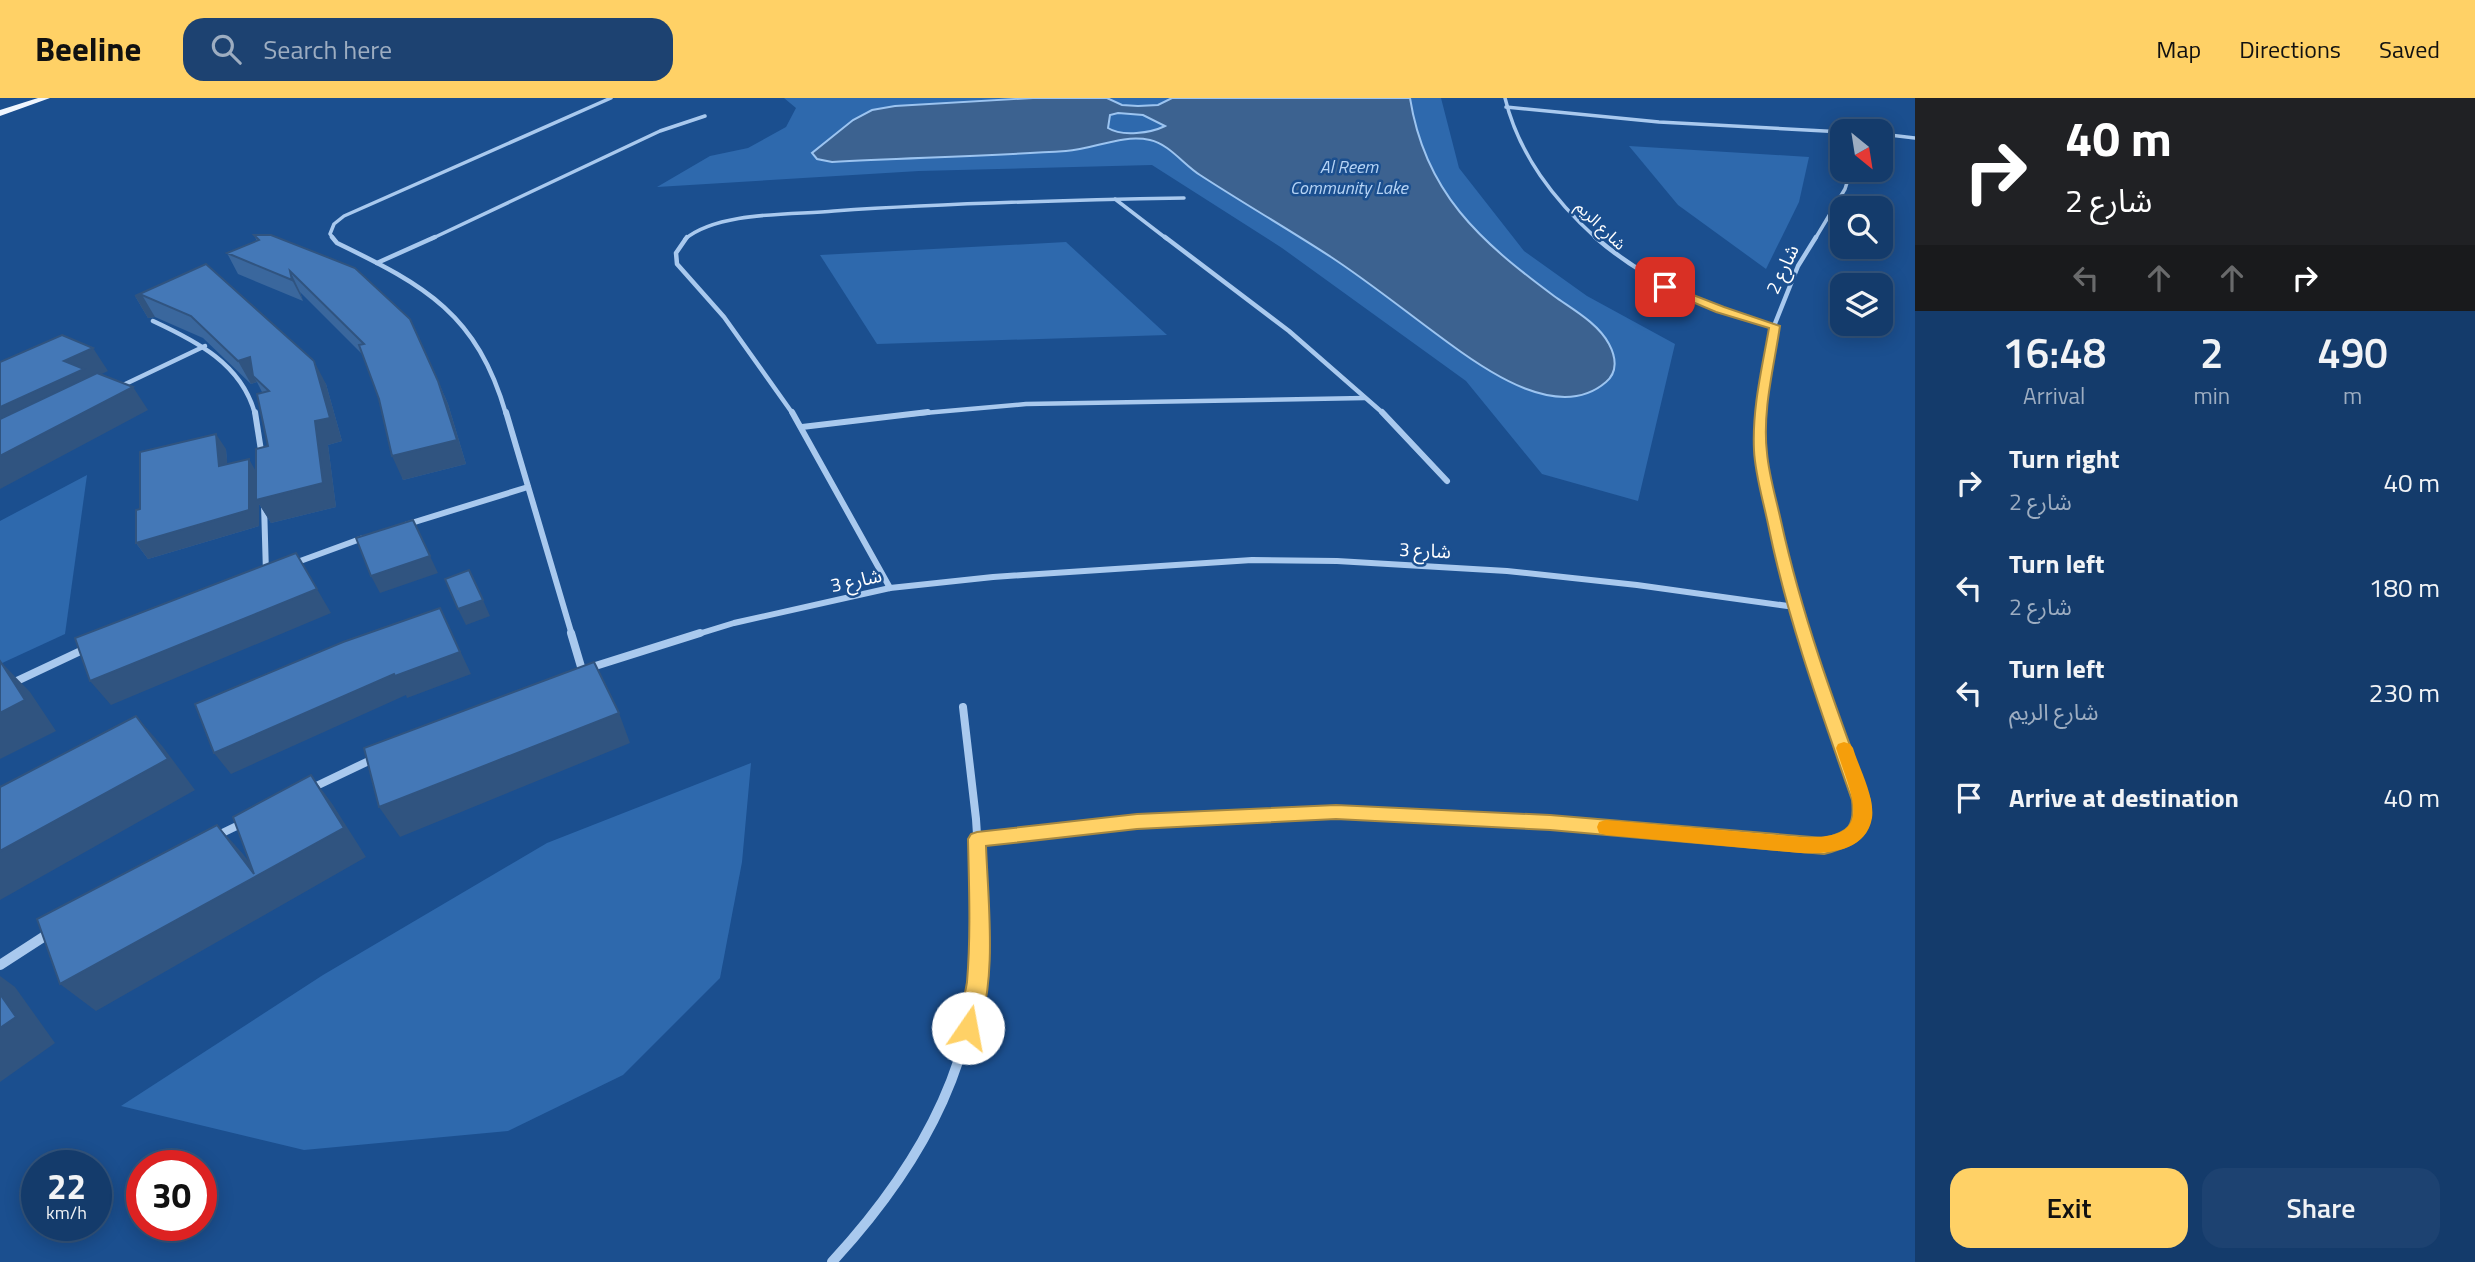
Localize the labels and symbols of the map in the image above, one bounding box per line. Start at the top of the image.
north arrow [1830,119,1894,182]
water label: Al Reem Community Lake [1290,153,1410,201]
street label: شارع الريم [1570,195,1632,256]
street label: شارع 2 [1757,239,1806,298]
pin [1635,257,1695,317]
street label: شارع 3 [1398,534,1452,565]
street label: شارع 3 [828,560,884,599]
position arrow [931,991,1005,1065]
speed limit sign: 30 [126,1150,217,1241]

